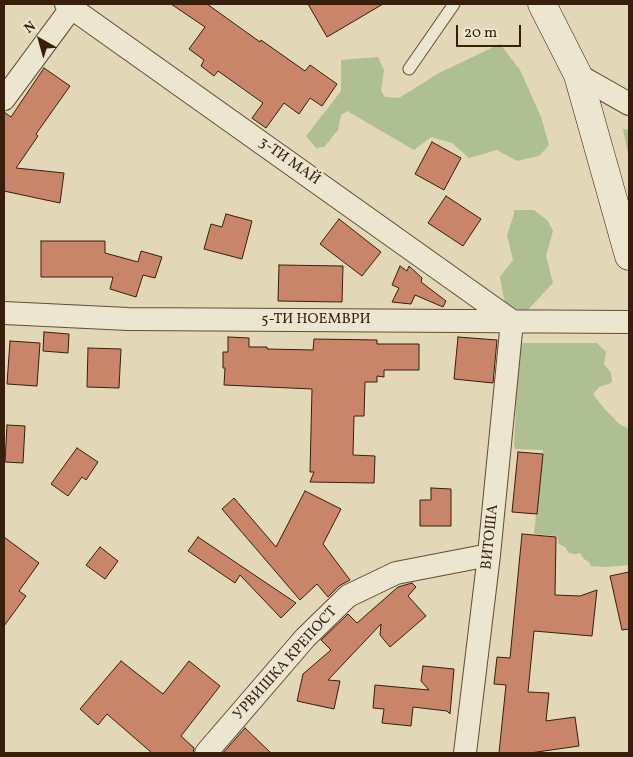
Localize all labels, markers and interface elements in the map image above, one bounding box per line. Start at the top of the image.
north arrow [15,15,65,65]
scale bar [458,15,523,47]
text: N [21,17,40,38]
text: 20 m [464,23,497,44]
street label: 3-ТИ МАЙ [255,134,323,190]
street label: 5-ТИ НОЕМВРИ [261,311,371,329]
street label: ВИТОША [479,503,503,571]
street label: УРВИШКА КРЕПОСТ [230,604,342,724]

